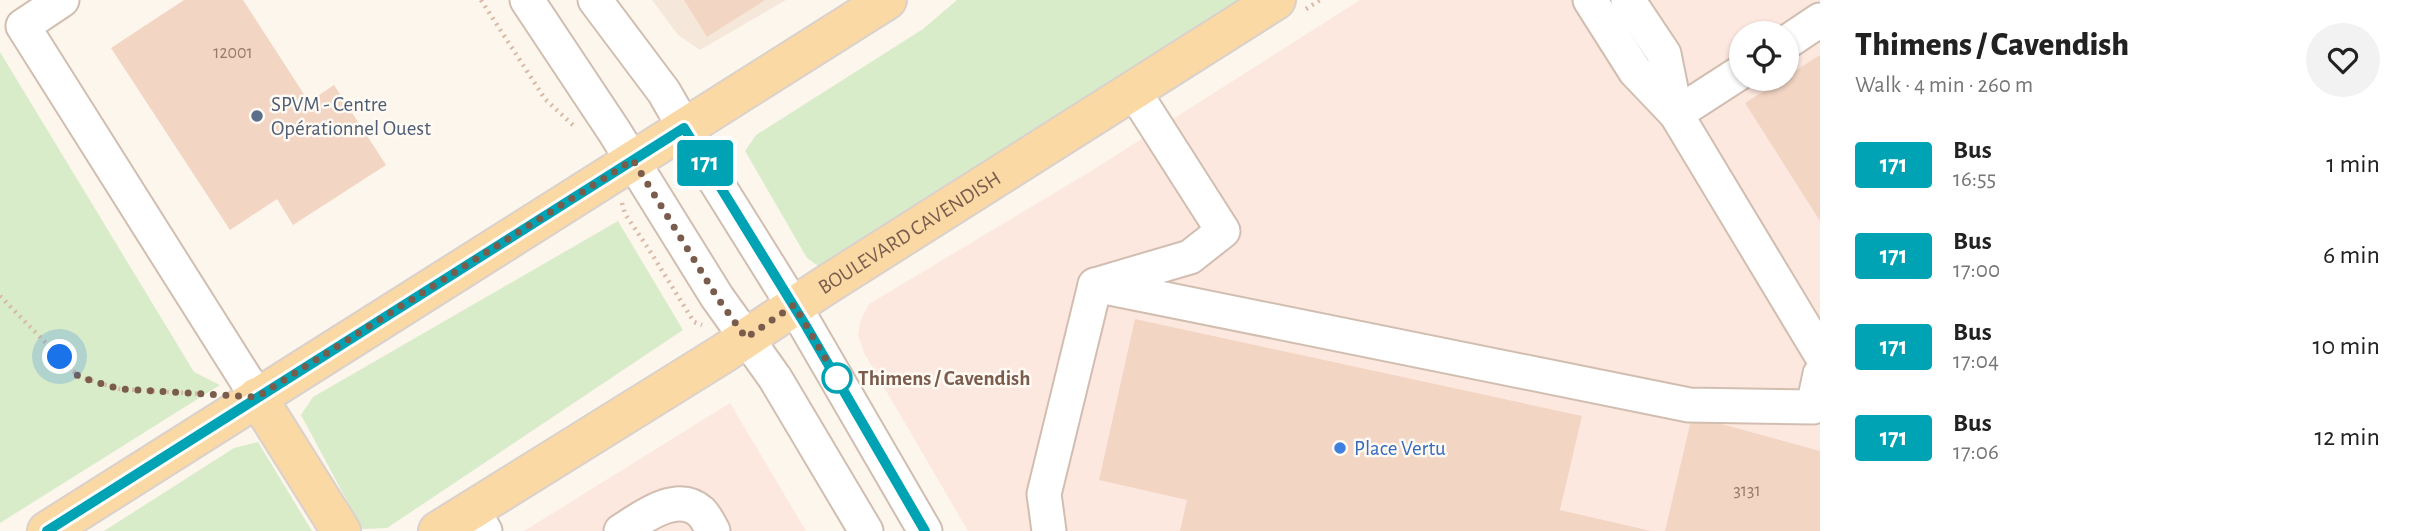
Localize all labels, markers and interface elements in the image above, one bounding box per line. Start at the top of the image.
map controls [1729,21,1799,91]
button: locate [1729,21,1799,91]
button: heart [2306,23,2380,97]
text: Thimens / Cavendish [1855,29,2129,62]
house number: 12001 [213,44,253,62]
text: Walk · 4 min · 260 m [1855,74,2033,97]
place label: SPVM - Centre Opérationnel Ouest [271,94,431,139]
marker: SPVM - Centre Opérationnel Ouest [249,108,265,124]
text: Bus [1953,137,1992,163]
line badge: 171 [665,140,745,186]
text: 171 [691,151,719,175]
text: 1 min [2326,151,2380,177]
text: 171 [1880,153,1907,177]
street label: BOULEVARD CAVENDISH [814,167,1004,298]
text: 16:55 [1953,168,1996,191]
text: Bus [1953,228,1992,254]
text: 6 min [2323,242,2380,268]
text: 171 [1880,244,1907,268]
text: 17:00 [1953,259,2000,282]
text: Bus [1953,319,1992,345]
text: 10 min [2313,333,2380,359]
text: 171 [1880,335,1907,359]
your location [42,339,77,374]
text: 17:04 [1953,350,1999,373]
marker: Thimens / Cavendish [822,363,852,393]
place label: Thimens / Cavendish [858,368,1030,389]
text: Bus [1953,410,1992,436]
text: 12 min [2314,424,2380,450]
text: 171 [1880,426,1907,450]
place label: Place Vertu [1354,438,1446,459]
marker: Place Vertu [1332,440,1348,456]
text: 17:06 [1953,441,1999,464]
house number: 3131 [1733,482,1761,500]

